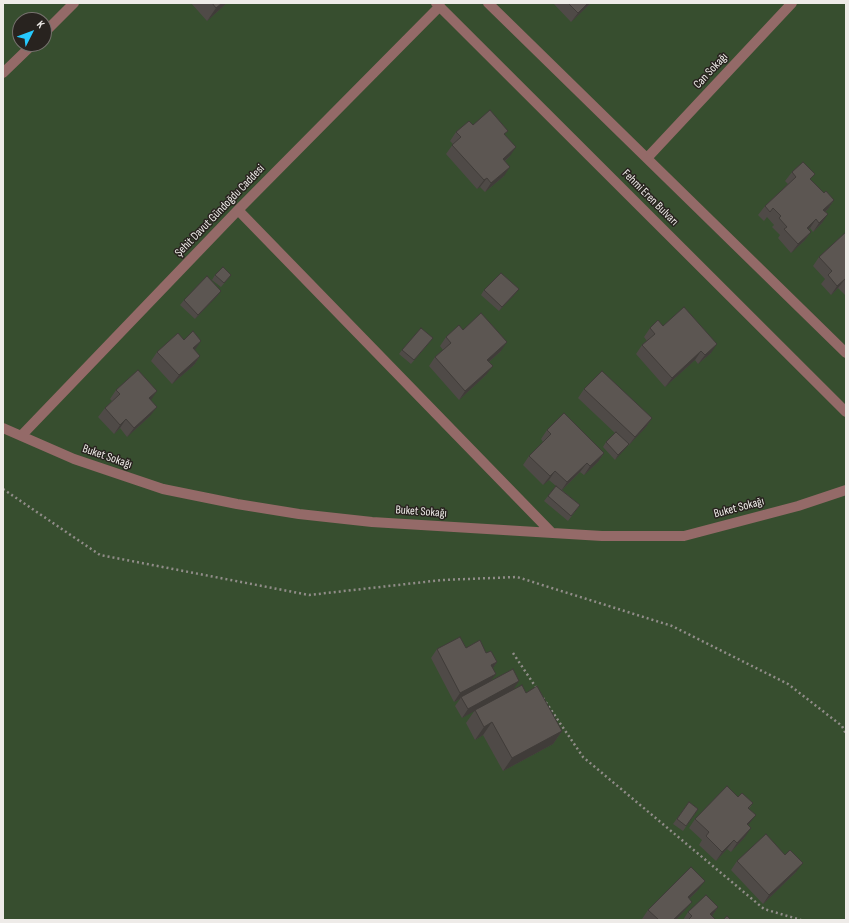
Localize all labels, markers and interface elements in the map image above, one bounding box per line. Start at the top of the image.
north arrow [12,12,52,52]
text: K [34,18,47,31]
street label: Can Sokağı [691,50,731,92]
street label: Şehit Davut Gündoğdu Caddesi [172,162,268,260]
street label: Fehmi Eren Bulvarı [619,167,681,229]
street label: Buket Sokağı [80,442,134,472]
street label: Buket Sokağı [712,494,766,522]
street label: Buket Sokağı [395,503,447,521]

